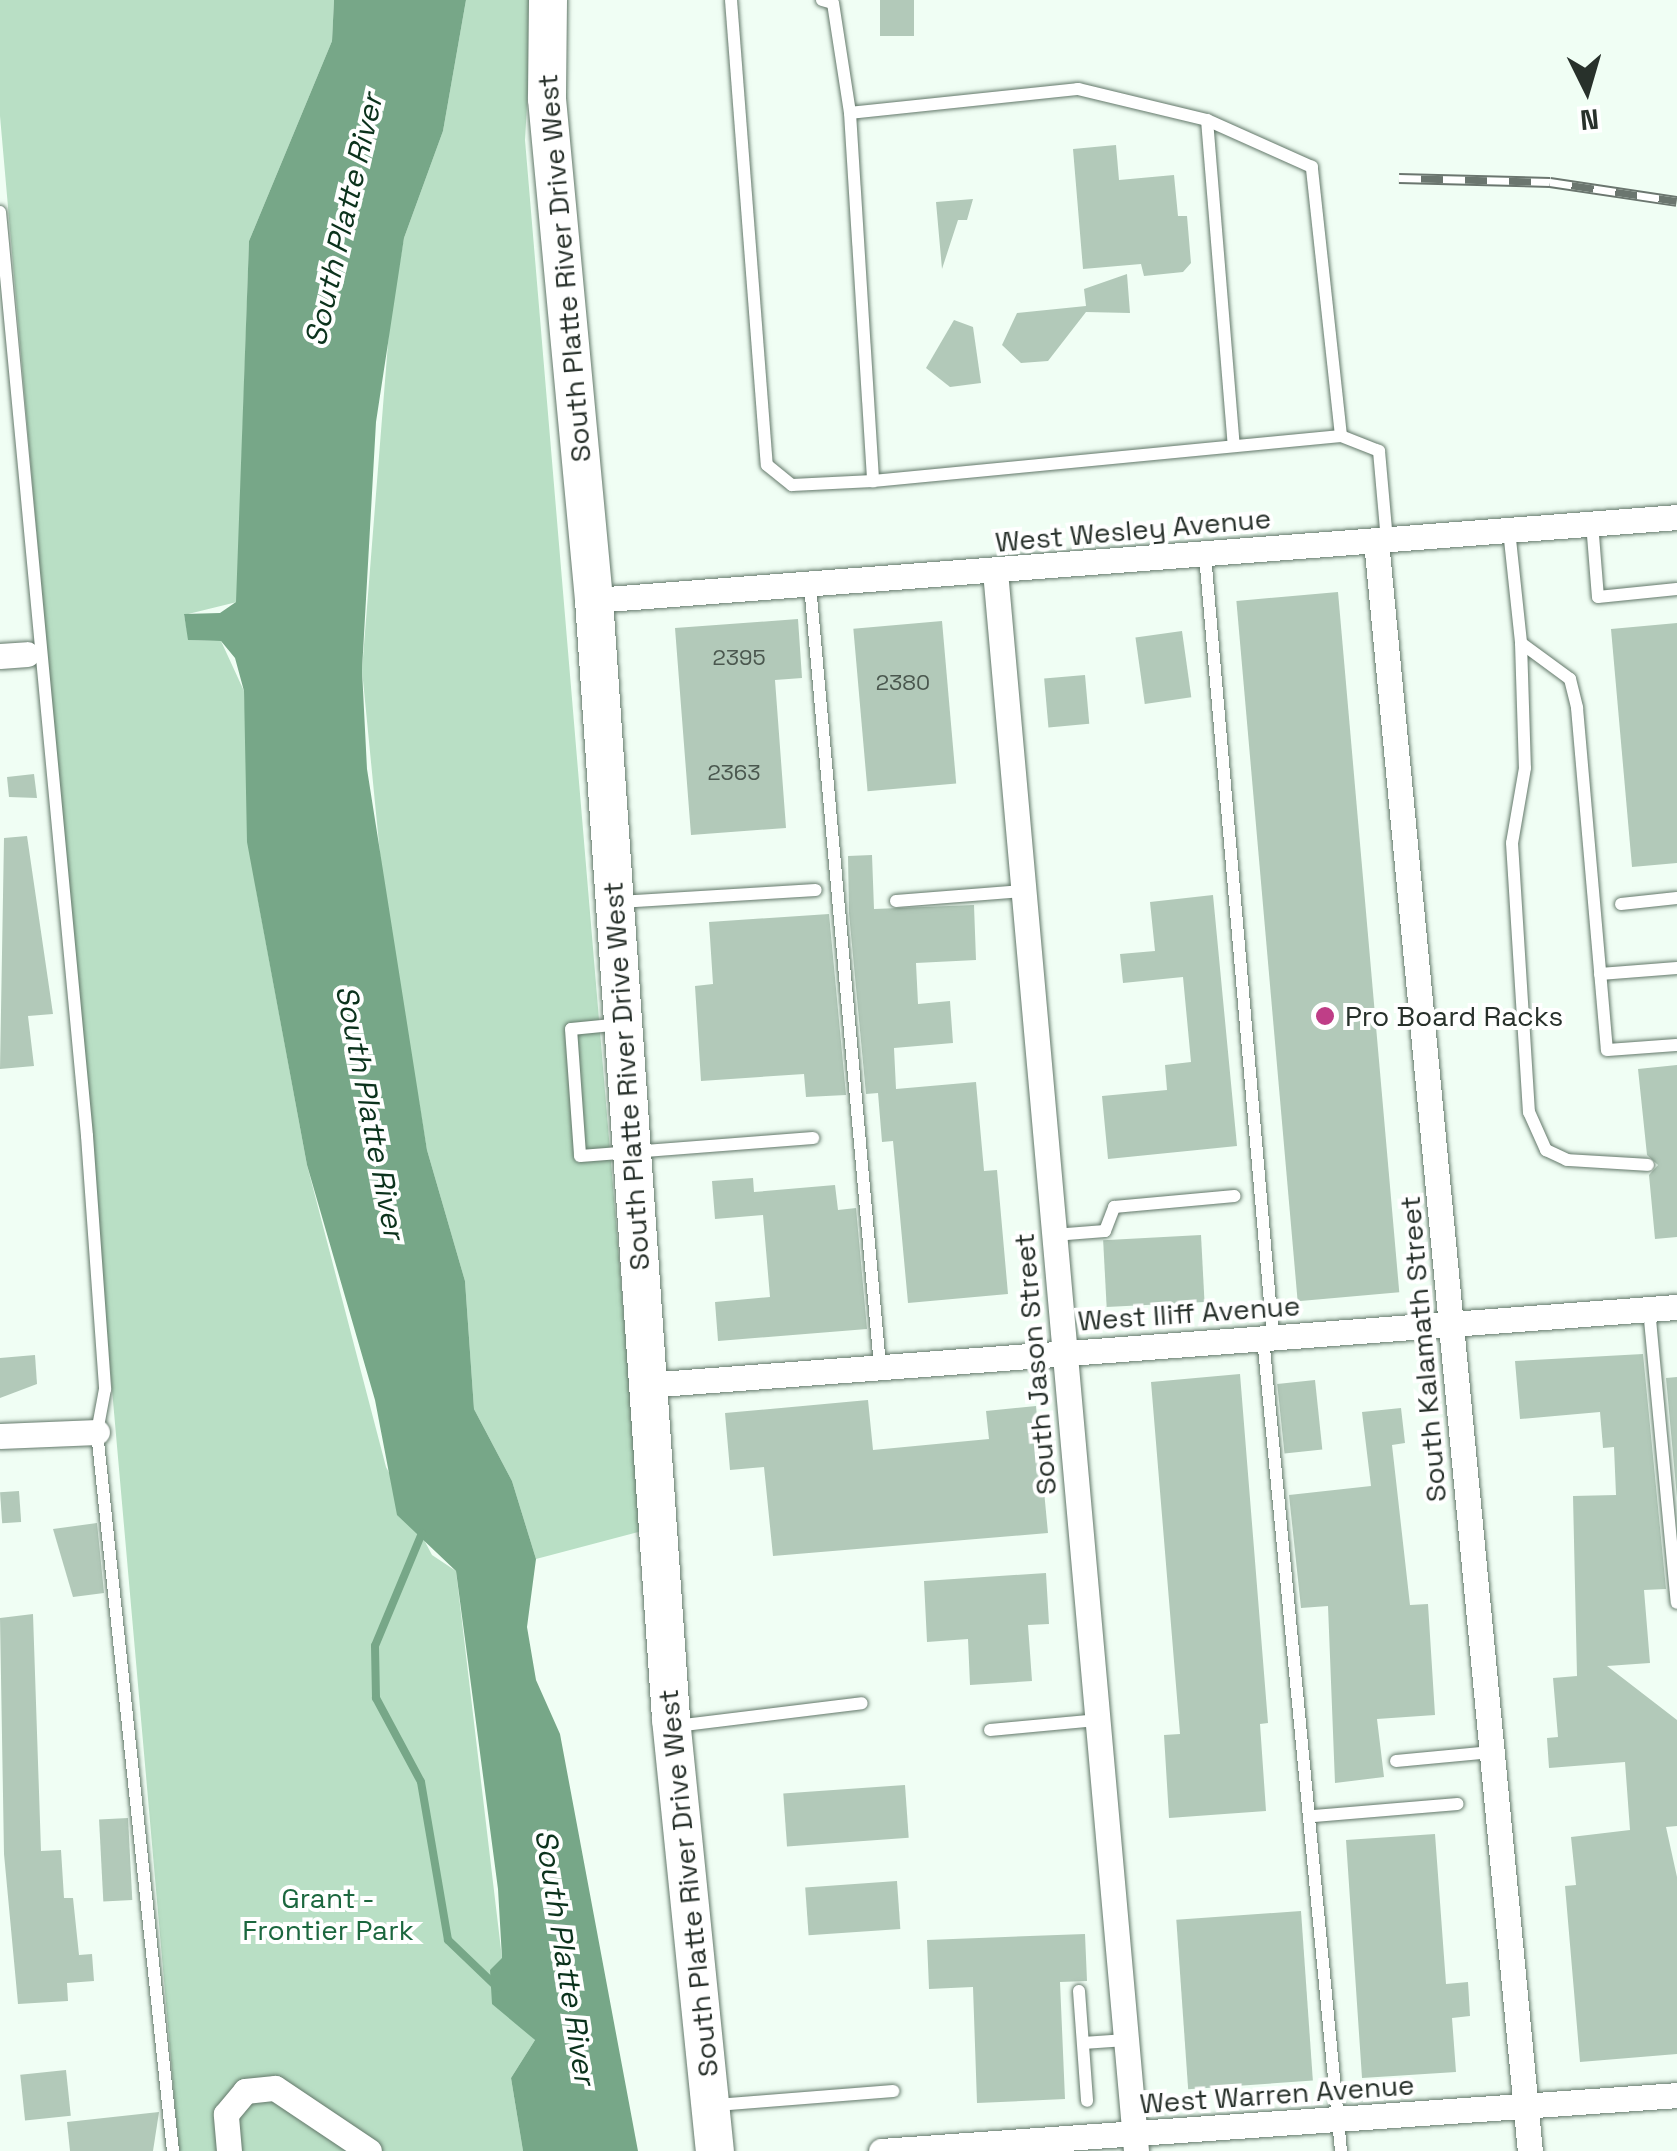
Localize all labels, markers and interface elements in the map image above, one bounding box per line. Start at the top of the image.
north arrow [1537,40,1637,140]
street label: South Platte River Drive West [530,72,598,464]
water label: South Platte River [297,90,391,350]
text: N [1579,101,1601,139]
street label: West Wesley Avenue [993,501,1273,559]
house number: 2395 [712,645,766,671]
house number: 2380 [876,670,930,696]
house number: 2363 [707,760,761,786]
street label: South Platte River Drive West [596,880,656,1272]
water label: South Platte River [328,982,412,1242]
place label: Pro Board Racks [1345,999,1563,1033]
marker: Pro Board Racks [1314,1005,1336,1027]
street label: South Kalamath Street [1393,1195,1453,1503]
street label: South Jason Street [1007,1232,1063,1496]
street label: West Iliff Avenue [1076,1288,1302,1338]
street label: South Platte River Drive West [651,1687,725,2079]
water label: South Platte River [527,1827,603,2087]
park label: Grant - Frontier Park [242,1881,414,1947]
street label: West Warren Avenue [1138,2068,1416,2120]

